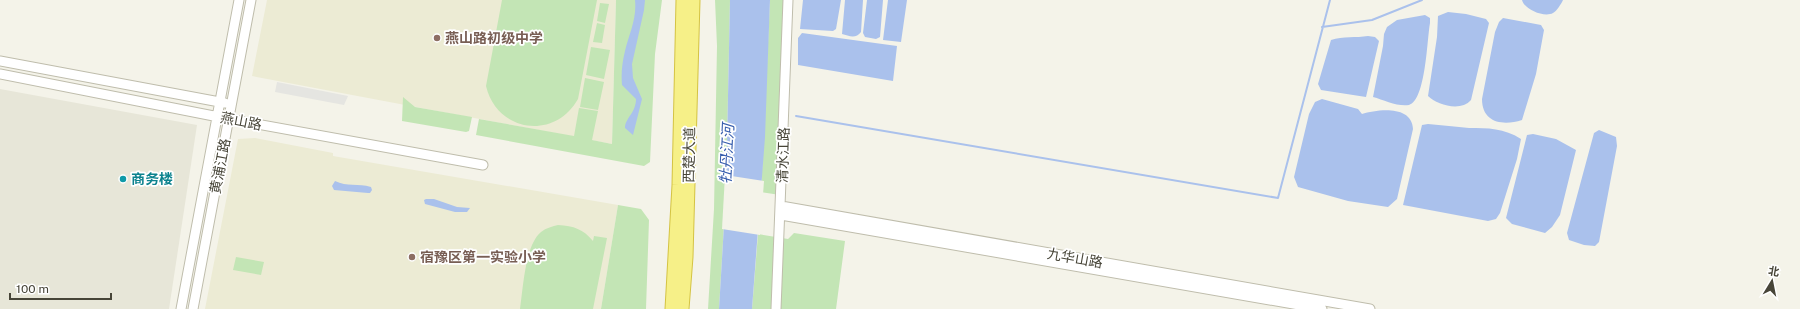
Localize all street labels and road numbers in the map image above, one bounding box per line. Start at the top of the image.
street label: 燕山路 [219,109,263,133]
street label: 西楚大道 [681,127,697,183]
street label: 清水江路 [774,127,792,183]
street label: 黄浦江路 [207,137,233,195]
street label: 九华山路 [1046,245,1104,271]

